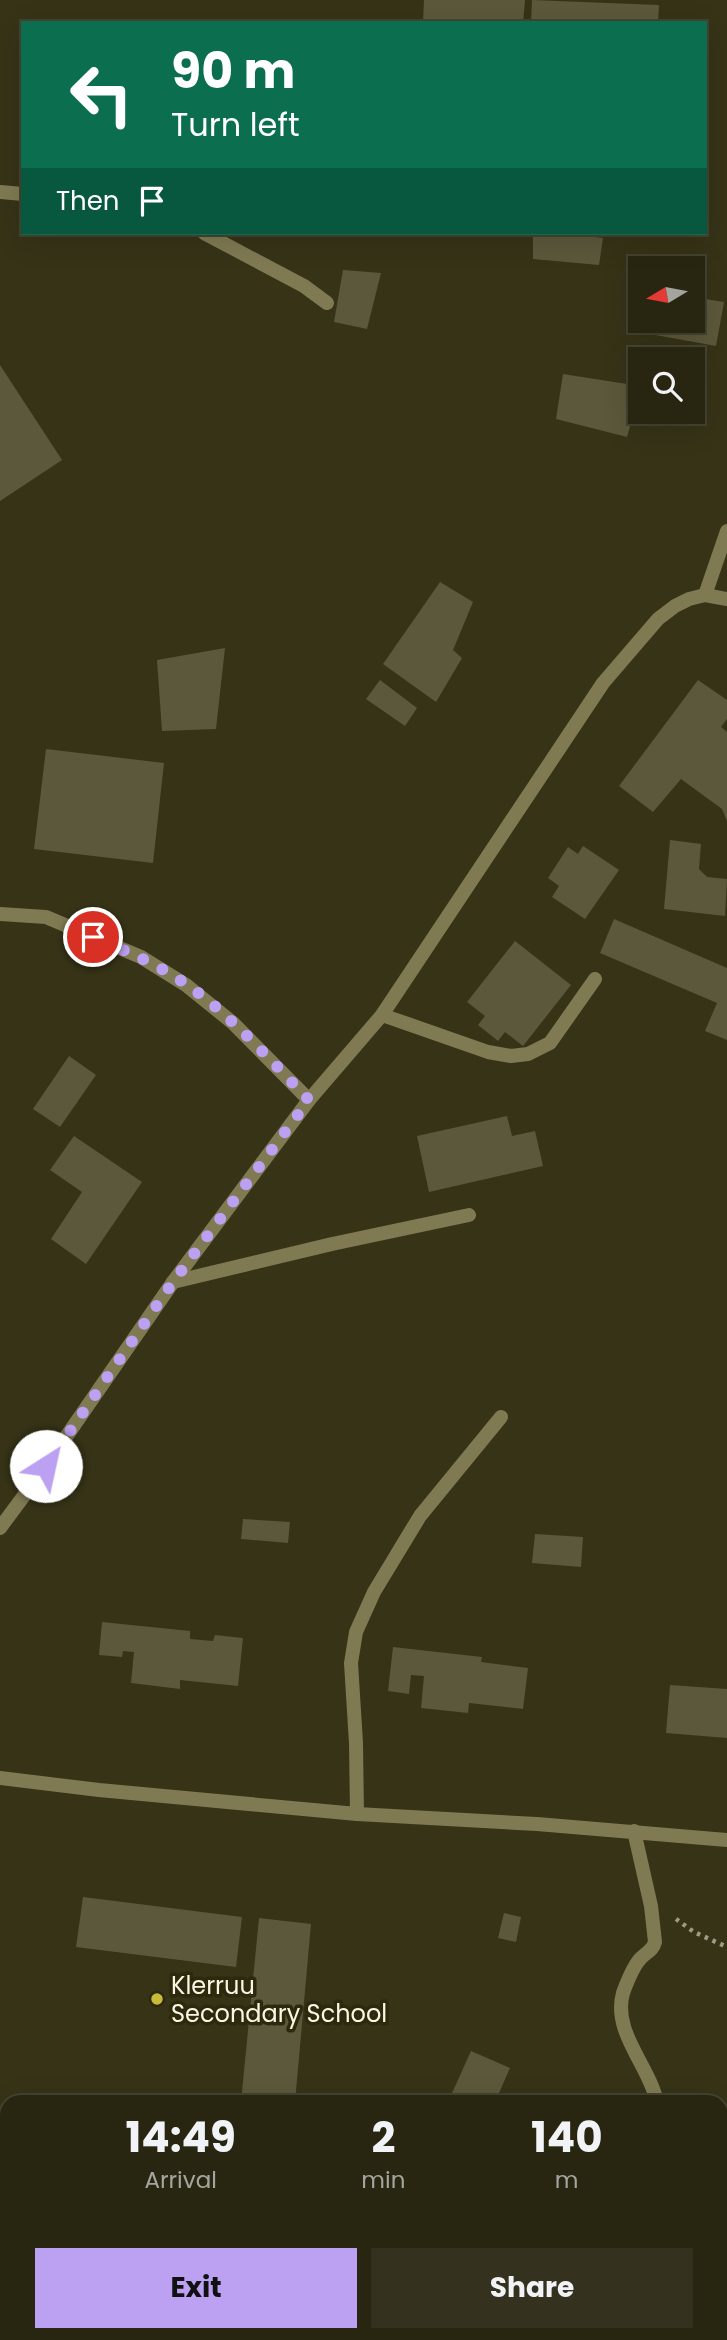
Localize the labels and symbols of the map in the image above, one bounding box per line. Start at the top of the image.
north arrow [628,256,705,332]
pin [63,907,123,967]
position arrow [9,1429,83,1503]
place label: Klerruu Secondary School [171,1969,387,2030]
marker: Klerruu Secondary School [149,1991,165,2007]

